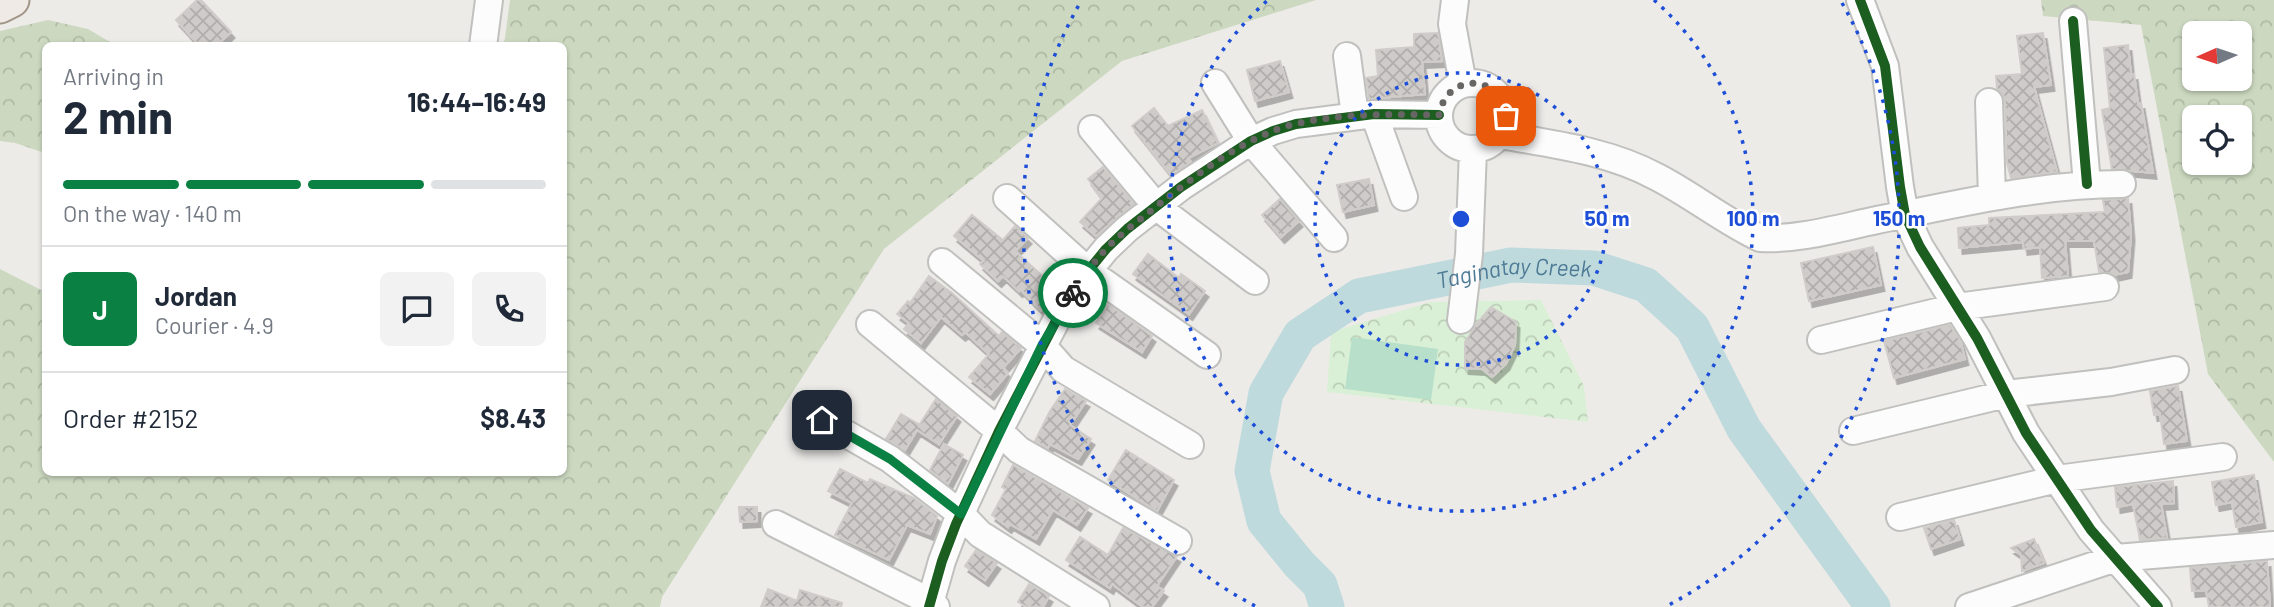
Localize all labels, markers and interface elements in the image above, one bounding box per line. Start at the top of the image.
north arrow [2182,21,2252,91]
map controls [2182,21,2252,175]
text: Arriving in [63,62,164,90]
text: 16:44–16:49 [407,86,546,117]
pin [1476,86,1536,146]
text: 2 min [63,88,173,143]
icon: bag [1487,97,1525,135]
button: locate [2182,105,2252,175]
text: On the way · 140 m [63,199,242,227]
text: 50 m [1584,205,1630,230]
text: 100 m [1726,205,1780,230]
text: 150 m [1873,205,1925,230]
centre of rings [1449,207,1473,231]
water label: Taginatay Creek [1433,251,1592,294]
courier [1038,258,1108,328]
button: chat [380,272,454,346]
button: phone [472,272,546,346]
icon: bike [1054,274,1092,312]
text: Jordan [155,280,237,311]
text: J [92,294,108,325]
text: Courier · 4.9 [155,311,274,339]
pin [792,390,852,450]
icon: home [803,401,841,439]
text: Order #2152 [63,402,198,433]
text: $8.43 [480,402,546,433]

